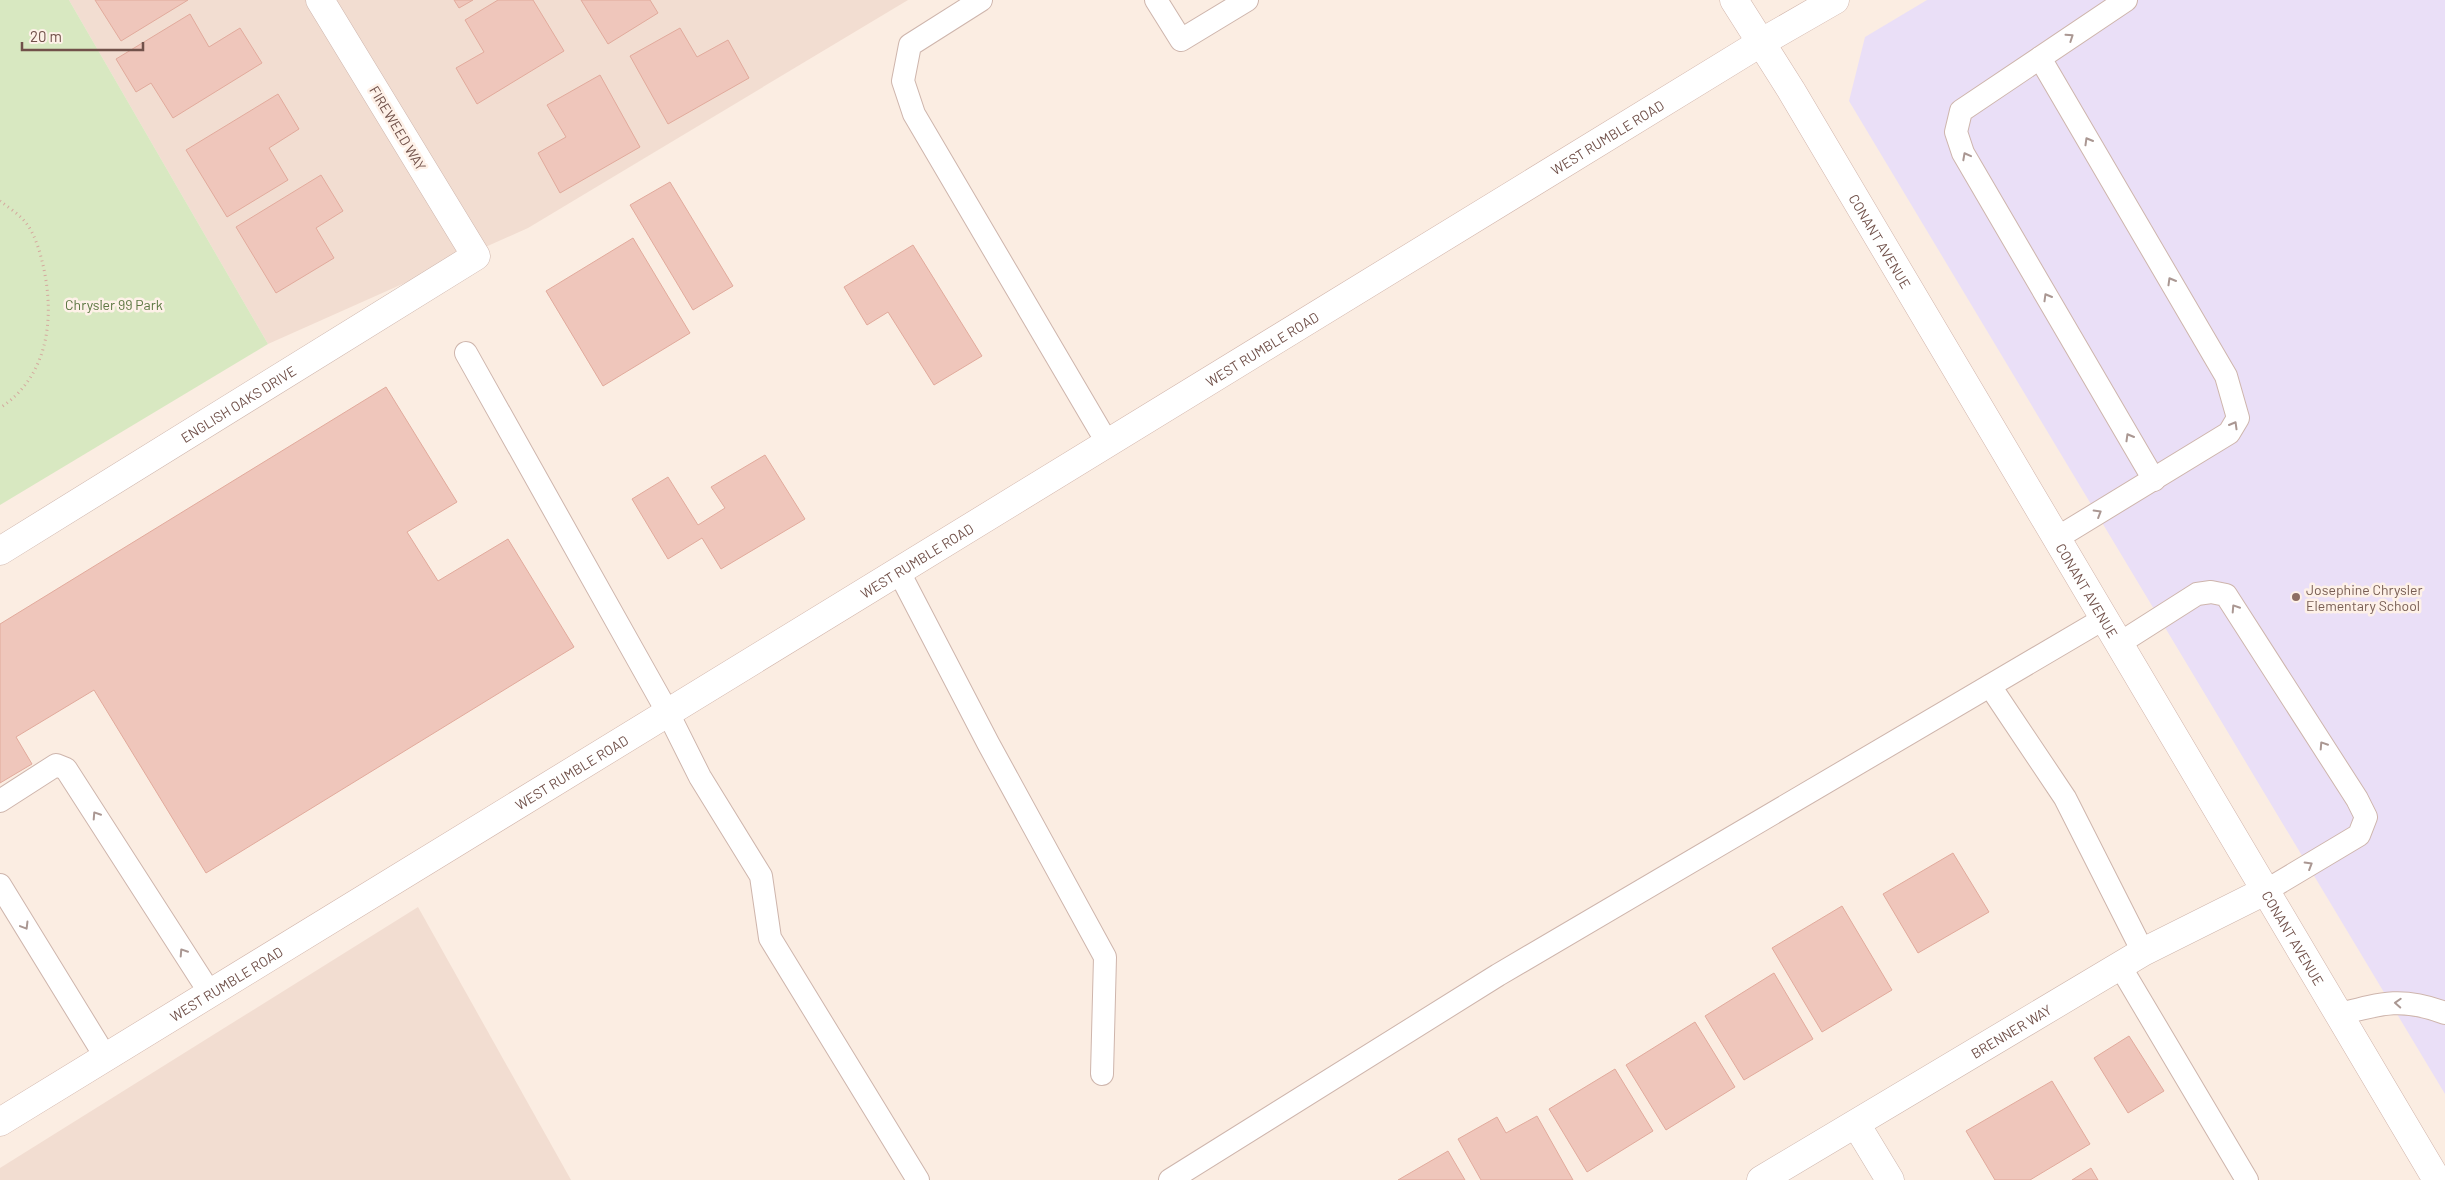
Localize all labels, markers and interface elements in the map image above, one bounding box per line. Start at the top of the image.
scale bar [22,20,144,52]
text: 20 m [30,27,62,45]
one-way arrow [2065,34,2074,44]
street label: FIREWEED WAY [366,83,430,173]
street label: WEST RUMBLE ROAD [1548,96,1667,178]
one-way arrow [2085,137,2095,146]
one-way arrow [1962,153,1972,162]
street label: CONANT AVENUE [1846,191,1915,291]
one-way arrow [2167,277,2177,286]
one-way arrow [2044,293,2054,302]
park label: Chrysler 99 Park [65,296,163,313]
street label: WEST RUMBLE ROAD [1202,308,1321,390]
street label: ENGLISH OAKS DRIVE [177,361,299,446]
one-way arrow [2228,422,2238,431]
one-way arrow [2125,434,2135,443]
one-way arrow [2093,509,2102,519]
street label: WEST RUMBLE ROAD [857,519,976,601]
street label: CONANT AVENUE [2053,540,2122,641]
place label: Josephine Chrysler Elementary School [2306,581,2423,614]
marker: Josephine Chrysler Elementary School [2290,591,2302,603]
one-way arrow [2232,605,2241,614]
street label: WEST RUMBLE ROAD [512,731,631,813]
one-way arrow [2319,741,2329,750]
one-way arrow [92,811,102,820]
one-way arrow [2303,862,2312,872]
street label: CONANT AVENUE [2259,887,2328,988]
one-way arrow [19,921,29,930]
street label: WEST RUMBLE ROAD [166,942,286,1025]
one-way arrow [180,948,190,957]
one-way arrow [2394,998,2402,1008]
street label: BRENNER WAY [1968,1000,2054,1061]

